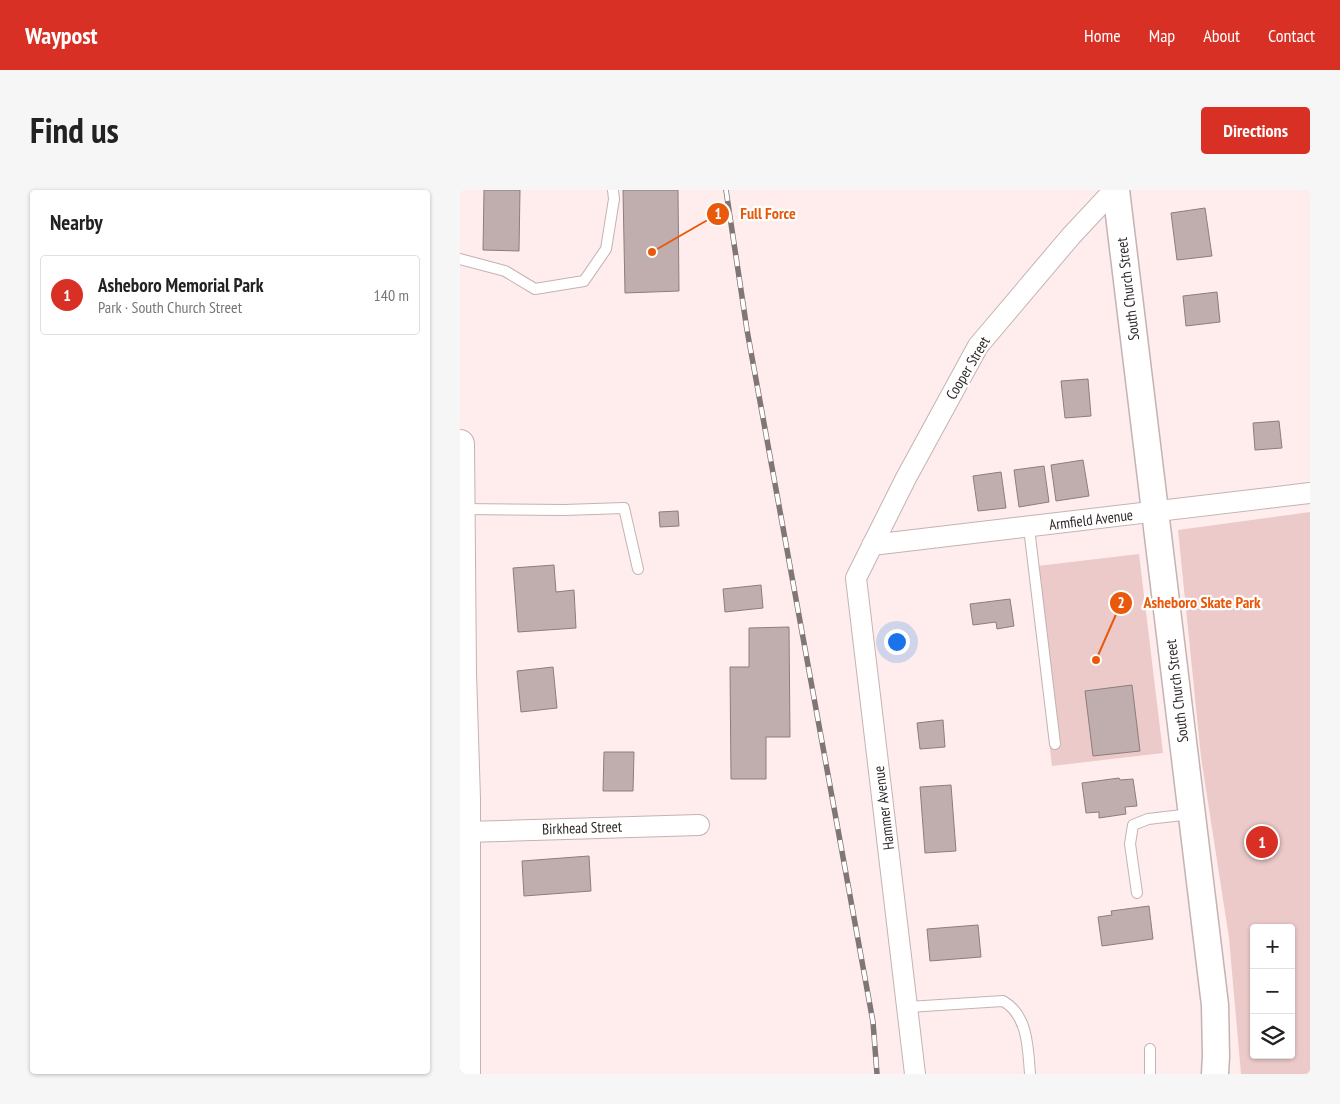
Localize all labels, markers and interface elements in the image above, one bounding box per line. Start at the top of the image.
text: Waypost [25,20,98,51]
text: Home [1084,24,1121,47]
text: Map [1149,24,1175,47]
text: About [1203,24,1240,47]
text: Contact [1268,24,1315,47]
text: Find us [30,107,119,153]
button: Directions [1201,107,1310,154]
callout: Full Force [706,198,806,229]
text: Full Force [740,203,796,223]
text: 1 [714,204,722,223]
text: Nearby [50,209,103,236]
street label: South Church Street [1112,237,1143,342]
text: Asheboro Memorial Park [98,273,264,297]
text: 1 [63,285,71,305]
text: 140 m [374,285,409,305]
text: Park · South Church Street [98,297,242,317]
street label: Cooper Street [941,333,994,403]
street label: Armfield Avenue [1048,505,1134,534]
callout: Asheboro Skate Park [1108,587,1270,618]
text: Asheboro Skate Park [1142,592,1261,612]
text: 2 [1117,593,1125,612]
your location [884,629,910,655]
street label: South Church Street [1161,639,1192,744]
street label: Hammer Avenue [869,765,898,851]
street label: Birkhead Street [542,817,622,838]
pin: 1 [1246,823,1278,861]
map controls [1250,924,1295,1059]
button: + [1250,924,1295,969]
button: − [1250,969,1295,1014]
button: layers [1250,1014,1295,1059]

